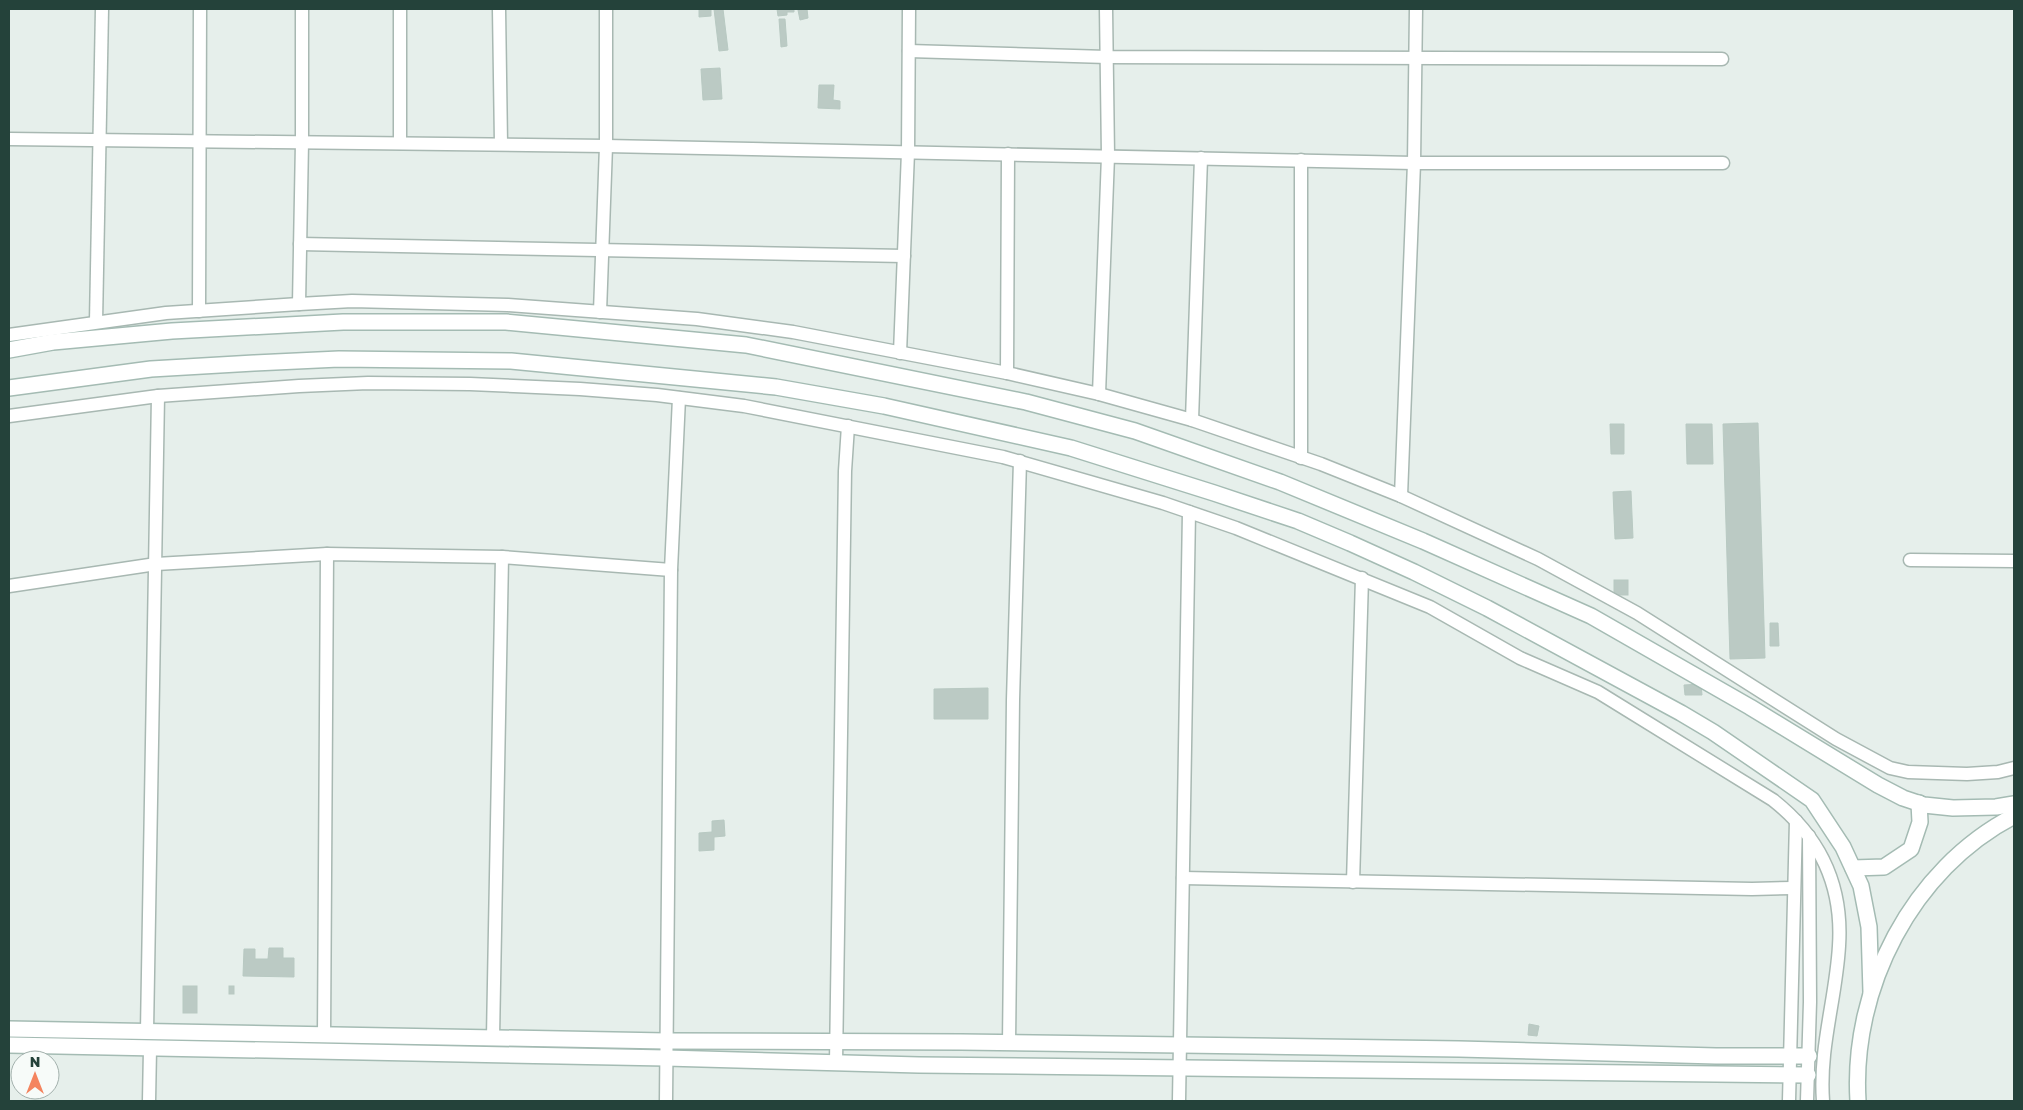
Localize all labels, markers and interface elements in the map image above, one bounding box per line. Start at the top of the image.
north arrow [10,1050,60,1100]
text: N [30,1053,40,1070]

